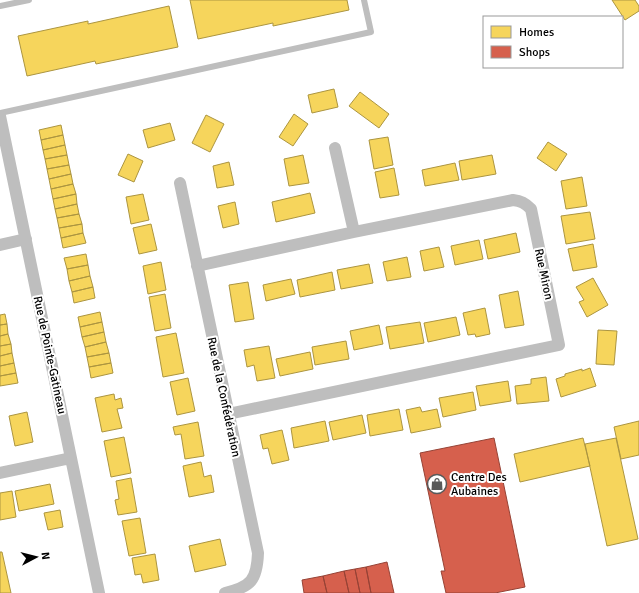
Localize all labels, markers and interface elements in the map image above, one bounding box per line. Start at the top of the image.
legend [483,16,623,68]
text: Homes [519,25,554,40]
text: Shops [519,45,550,60]
street label: Rue Miron [531,247,556,301]
street label: Rue de Pointe-Gatineau [30,295,69,416]
street label: Rue de la Confédération [203,336,244,458]
place label: Centre Des Aubaines [451,470,507,499]
shop icon: Centre Des Aubaines [426,473,448,495]
north arrow [16,537,56,577]
text: N [39,551,52,560]

